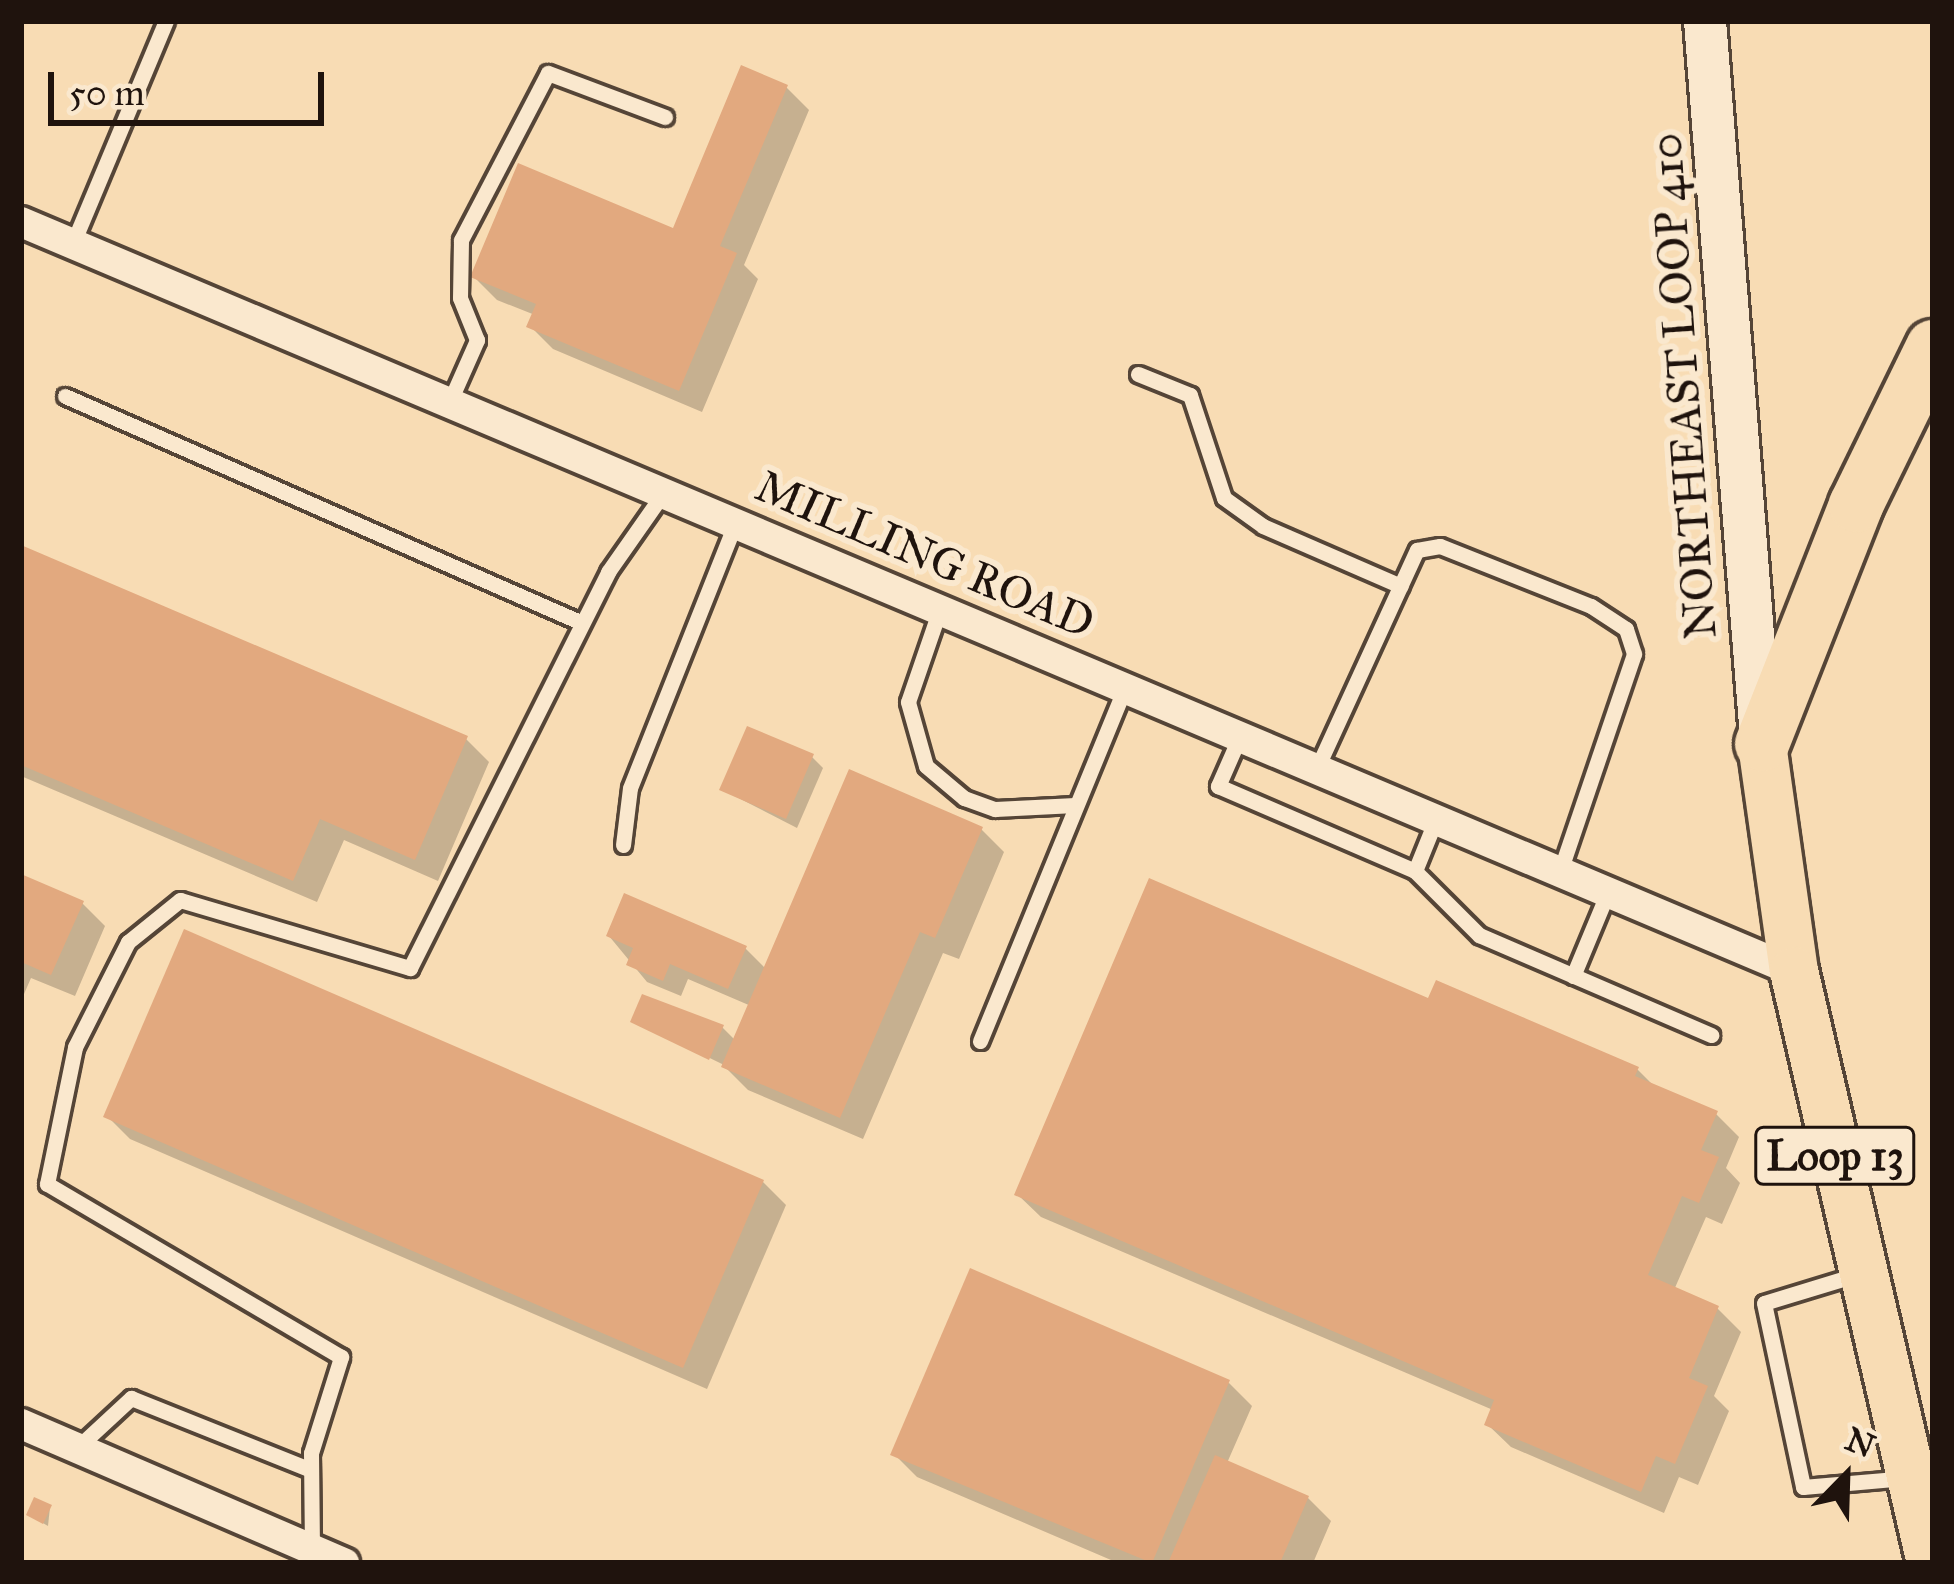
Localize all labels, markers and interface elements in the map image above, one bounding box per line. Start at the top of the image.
scale bar [54,48,330,122]
text: 50 m [69,71,145,115]
street label: NORTHEAST LOOP 410 [1638,131,1728,641]
street label: MILLING ROAD [748,458,1102,650]
road number: Loop 13 [1754,1120,1916,1192]
north arrow [1786,1416,1906,1536]
text: N [1839,1419,1881,1467]

